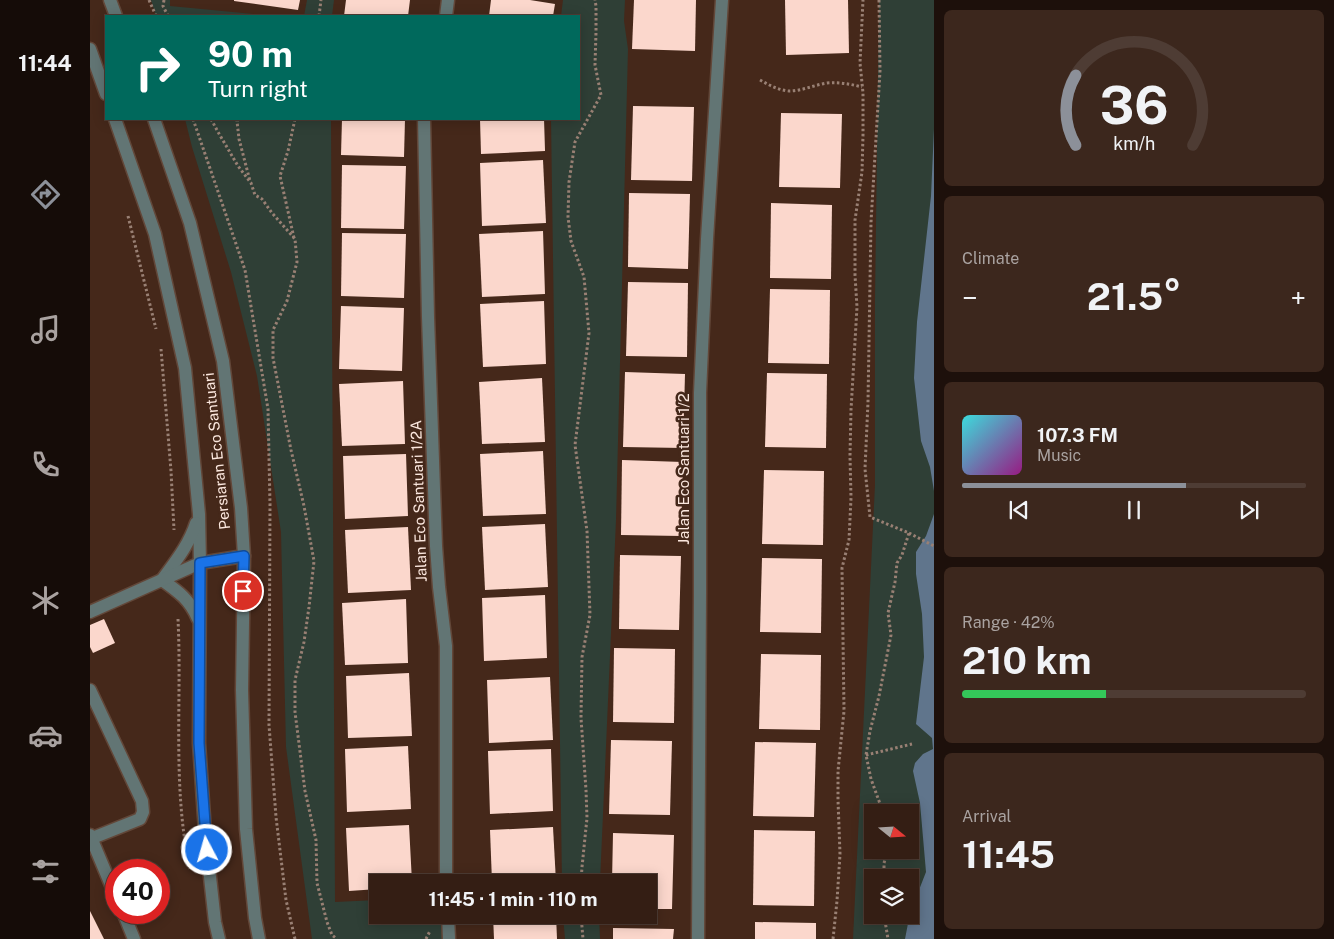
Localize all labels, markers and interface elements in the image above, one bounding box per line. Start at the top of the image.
text: 90 m [208,34,293,75]
icon: right [125,35,190,100]
text: 11:44 [18,50,72,76]
text: 36 [1100,75,1168,136]
text: Turn right [208,76,308,102]
text: km/h [1113,133,1155,154]
icon: directions [28,177,63,212]
text: Climate [962,249,1019,268]
text: 21.5° [1087,274,1181,319]
text: − [962,281,978,314]
text: + [1290,281,1306,314]
icon: music [28,312,63,347]
street label: Persiaran Eco Santuari [200,372,233,530]
street label: Jalan Eco Santuari 1/2 [675,393,692,545]
street label: Jalan Eco Santuari 1/2A [407,419,430,582]
text: 107.3 FM [1037,424,1118,446]
text: Music [1037,446,1081,465]
icon: phone [28,447,63,482]
icon: previous [1005,496,1033,524]
icon: pause [1120,496,1148,524]
icon: next [1235,496,1263,524]
pin [222,570,264,612]
icon: arrive [229,577,257,605]
icon: climate [28,583,63,618]
text: Range · 42% [962,613,1055,632]
text: 210 km [962,638,1092,683]
icon: car [28,718,63,753]
north arrow [864,804,919,859]
map controls [864,804,919,924]
text: Arrival [962,807,1011,826]
position arrow [180,823,232,875]
text: 11:45 [962,832,1055,877]
icon: filters [28,854,63,889]
speed limit sign: 40 [105,859,170,924]
button: layers [864,869,919,924]
text: 11:45 · 1 min · 110 m [429,888,597,910]

